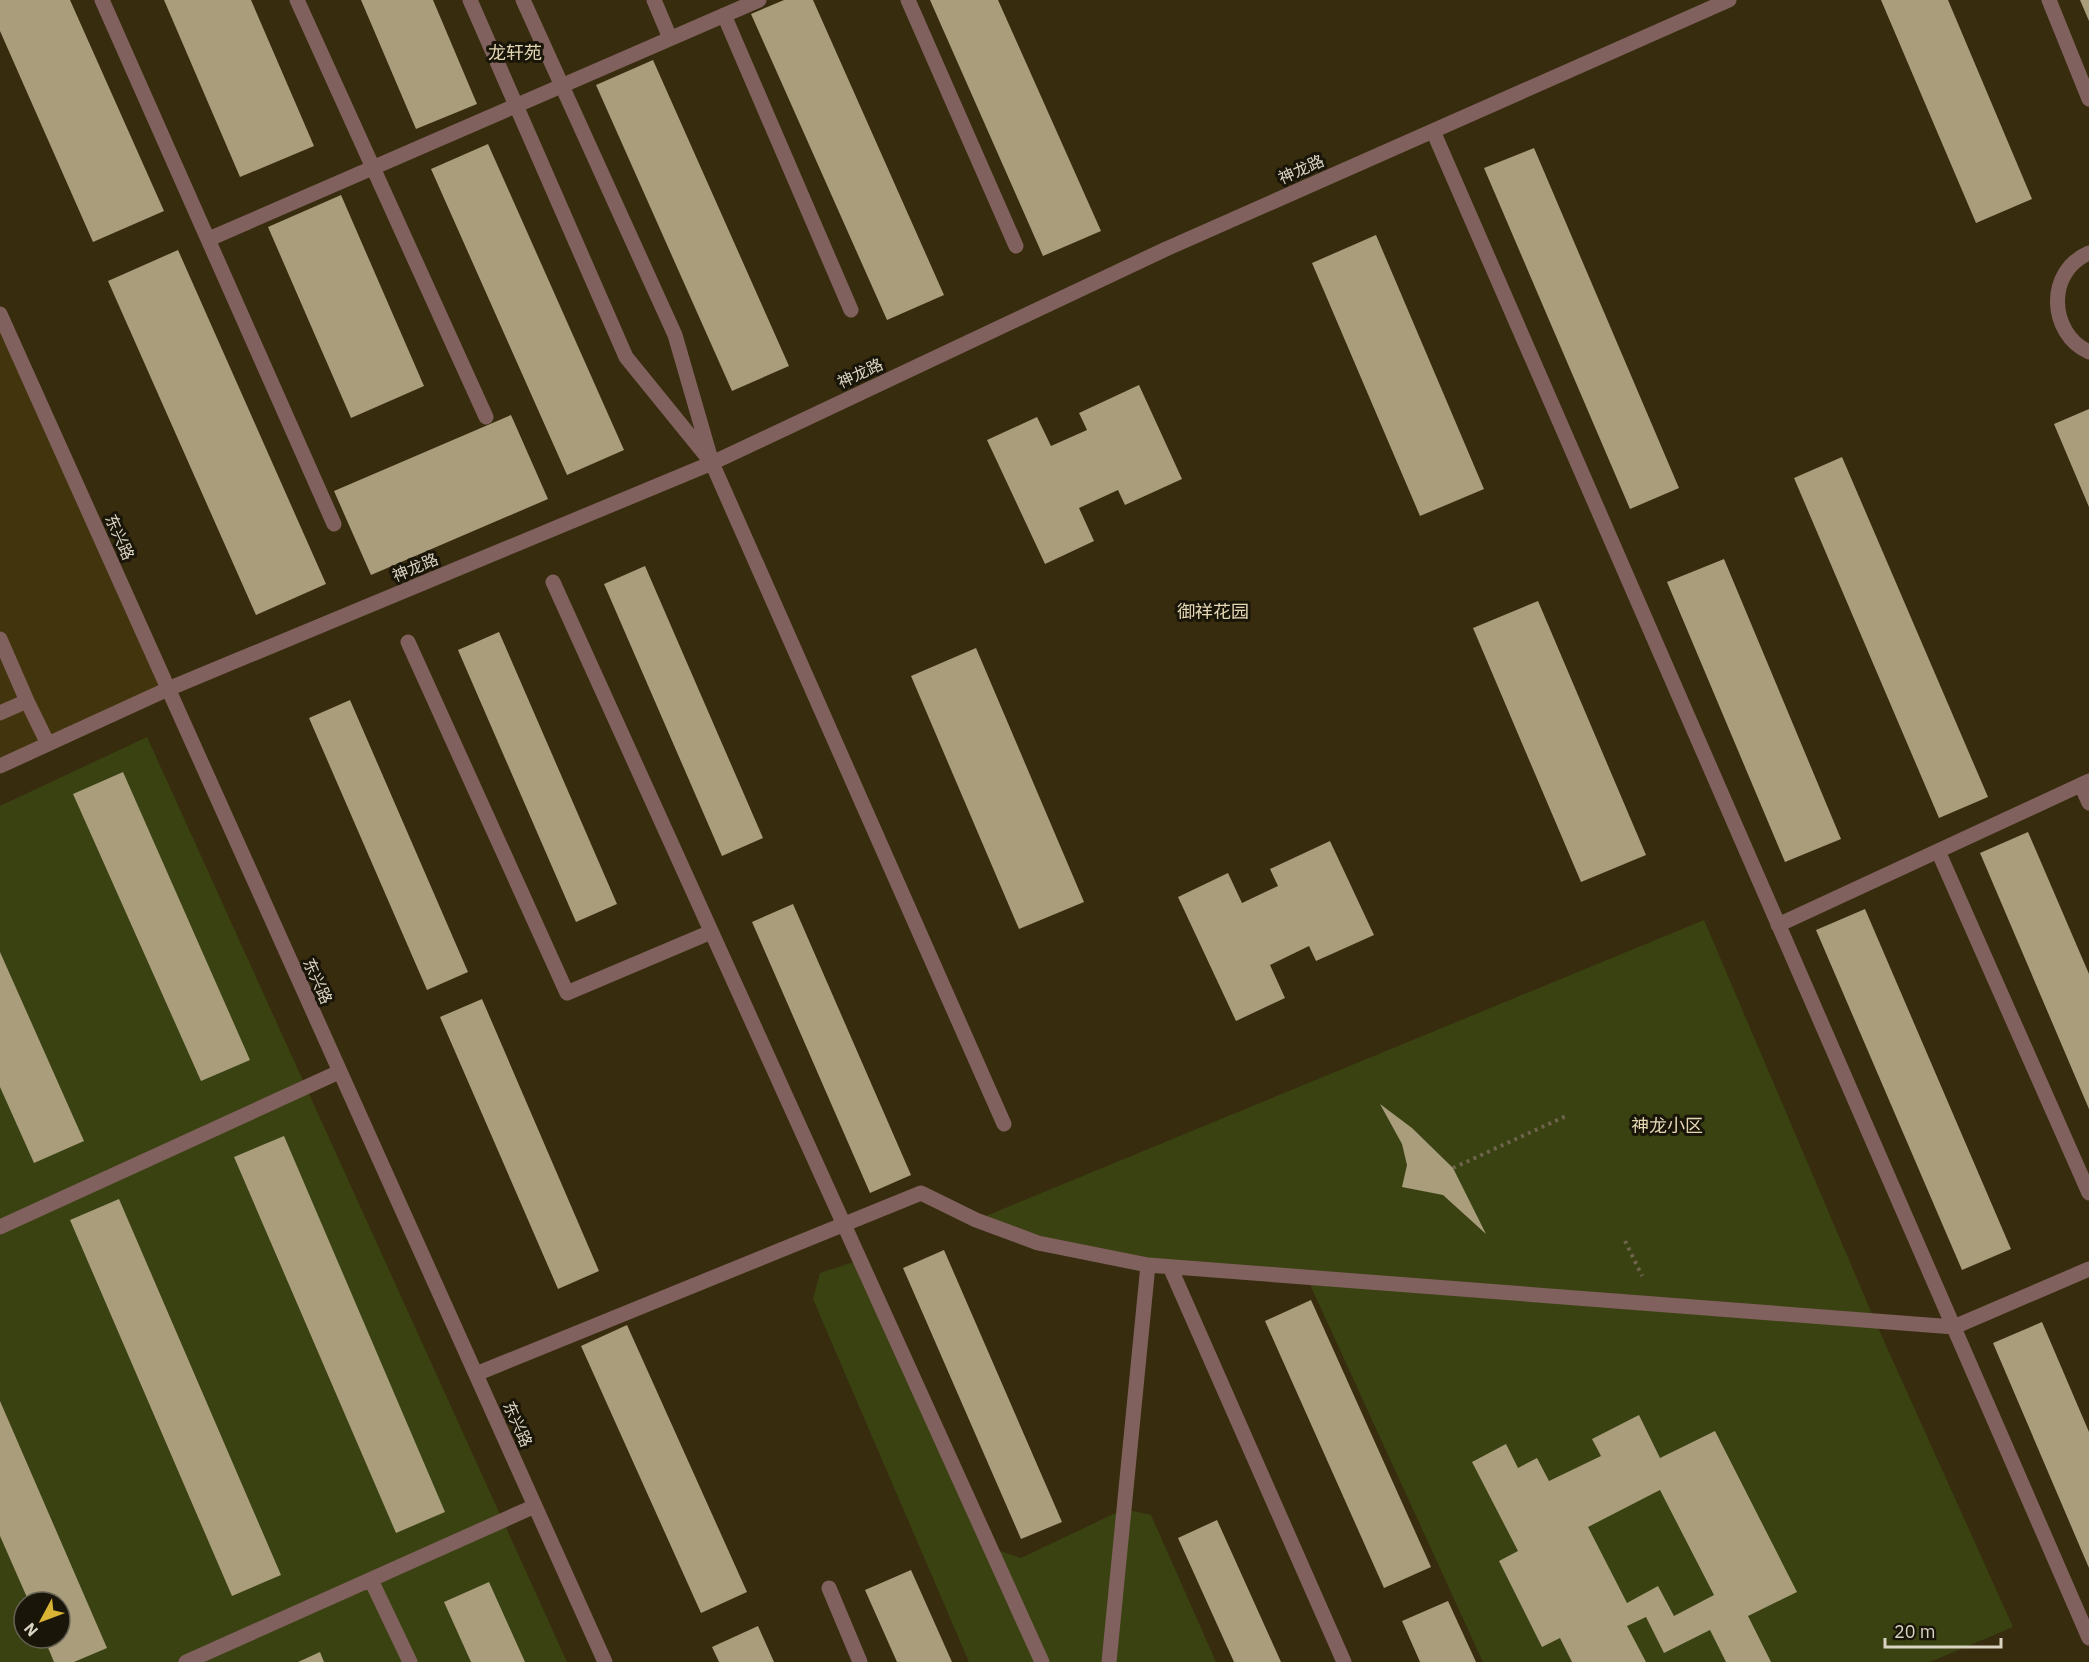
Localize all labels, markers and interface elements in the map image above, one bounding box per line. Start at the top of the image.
district label: 龙轩苑 [488,41,542,64]
street label: 神龙路 [1275,150,1327,188]
street label: 神龙路 [834,354,886,392]
street label: 东兴路 [101,511,139,563]
street label: 神龙路 [389,548,441,586]
district label: 御祥花园 [1177,600,1249,623]
street label: 东兴路 [299,955,337,1007]
district label: 神龙小区 [1631,1114,1703,1137]
street label: 东兴路 [499,1398,537,1450]
north arrow [12,1590,72,1650]
scale bar [1885,1611,2000,1649]
text: N [19,1619,42,1641]
text: 20 m [1894,1620,1936,1643]

